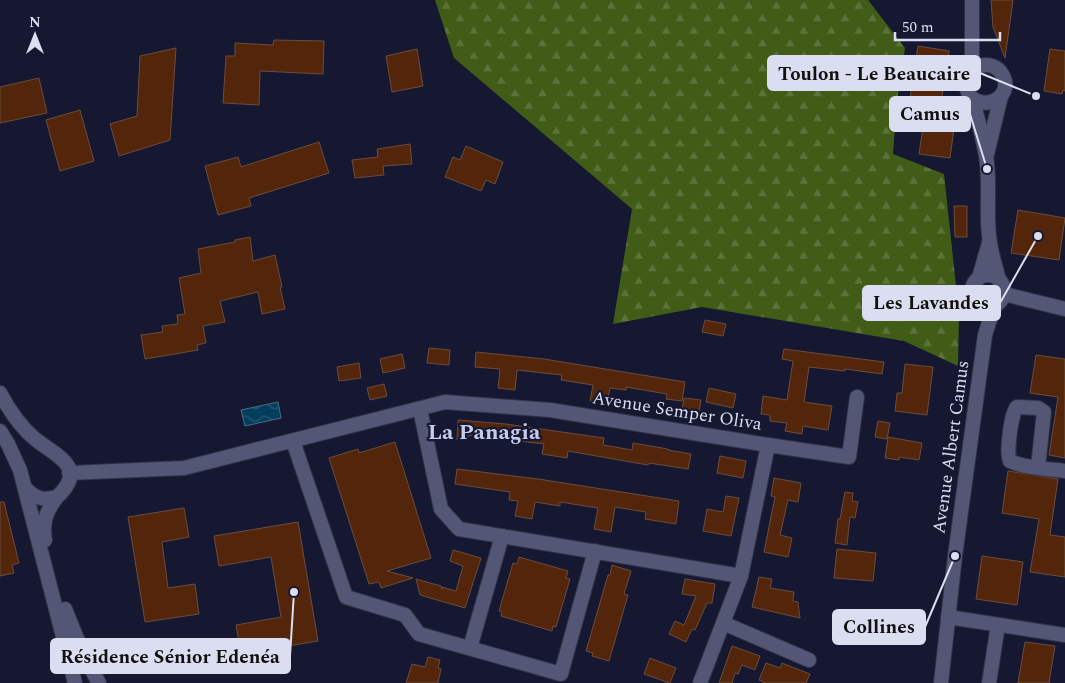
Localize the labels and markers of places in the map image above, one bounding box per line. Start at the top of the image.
callout: Toulon - Le Beaucaire [768,56,980,90]
callout: Camus [890,97,970,131]
callout: Les Lavandes [863,286,1000,320]
callout: Collines [833,610,925,644]
callout: Résidence Sénior Edenéa [51,639,290,673]

